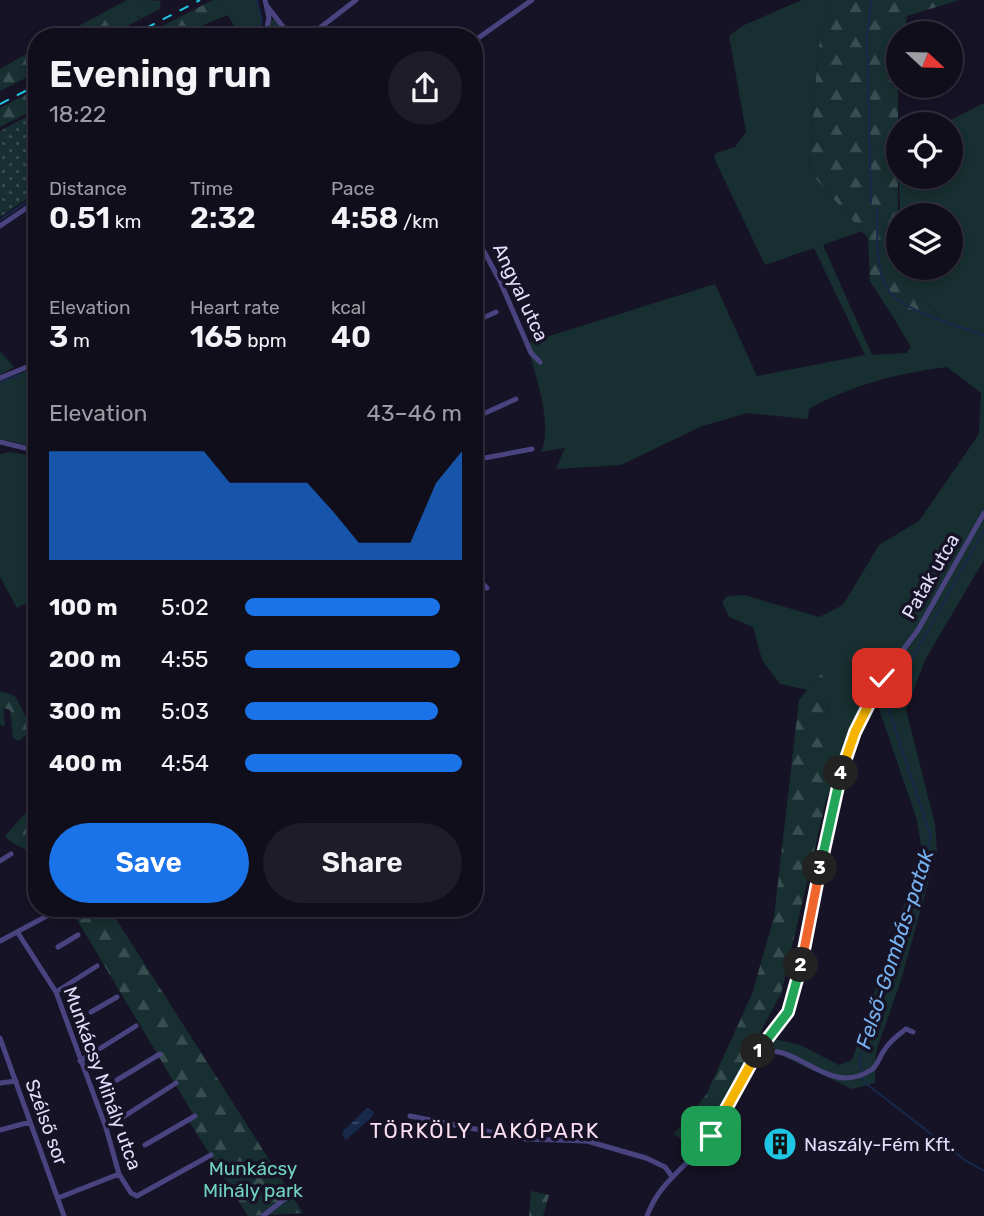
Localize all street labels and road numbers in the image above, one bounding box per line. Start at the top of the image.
street label: Angyal utca [488,240,553,345]
street label: Patak utca [897,530,964,623]
street label: Munkácsy Mihály utca [59,983,146,1173]
street label: Szélső sor [20,1076,73,1169]

